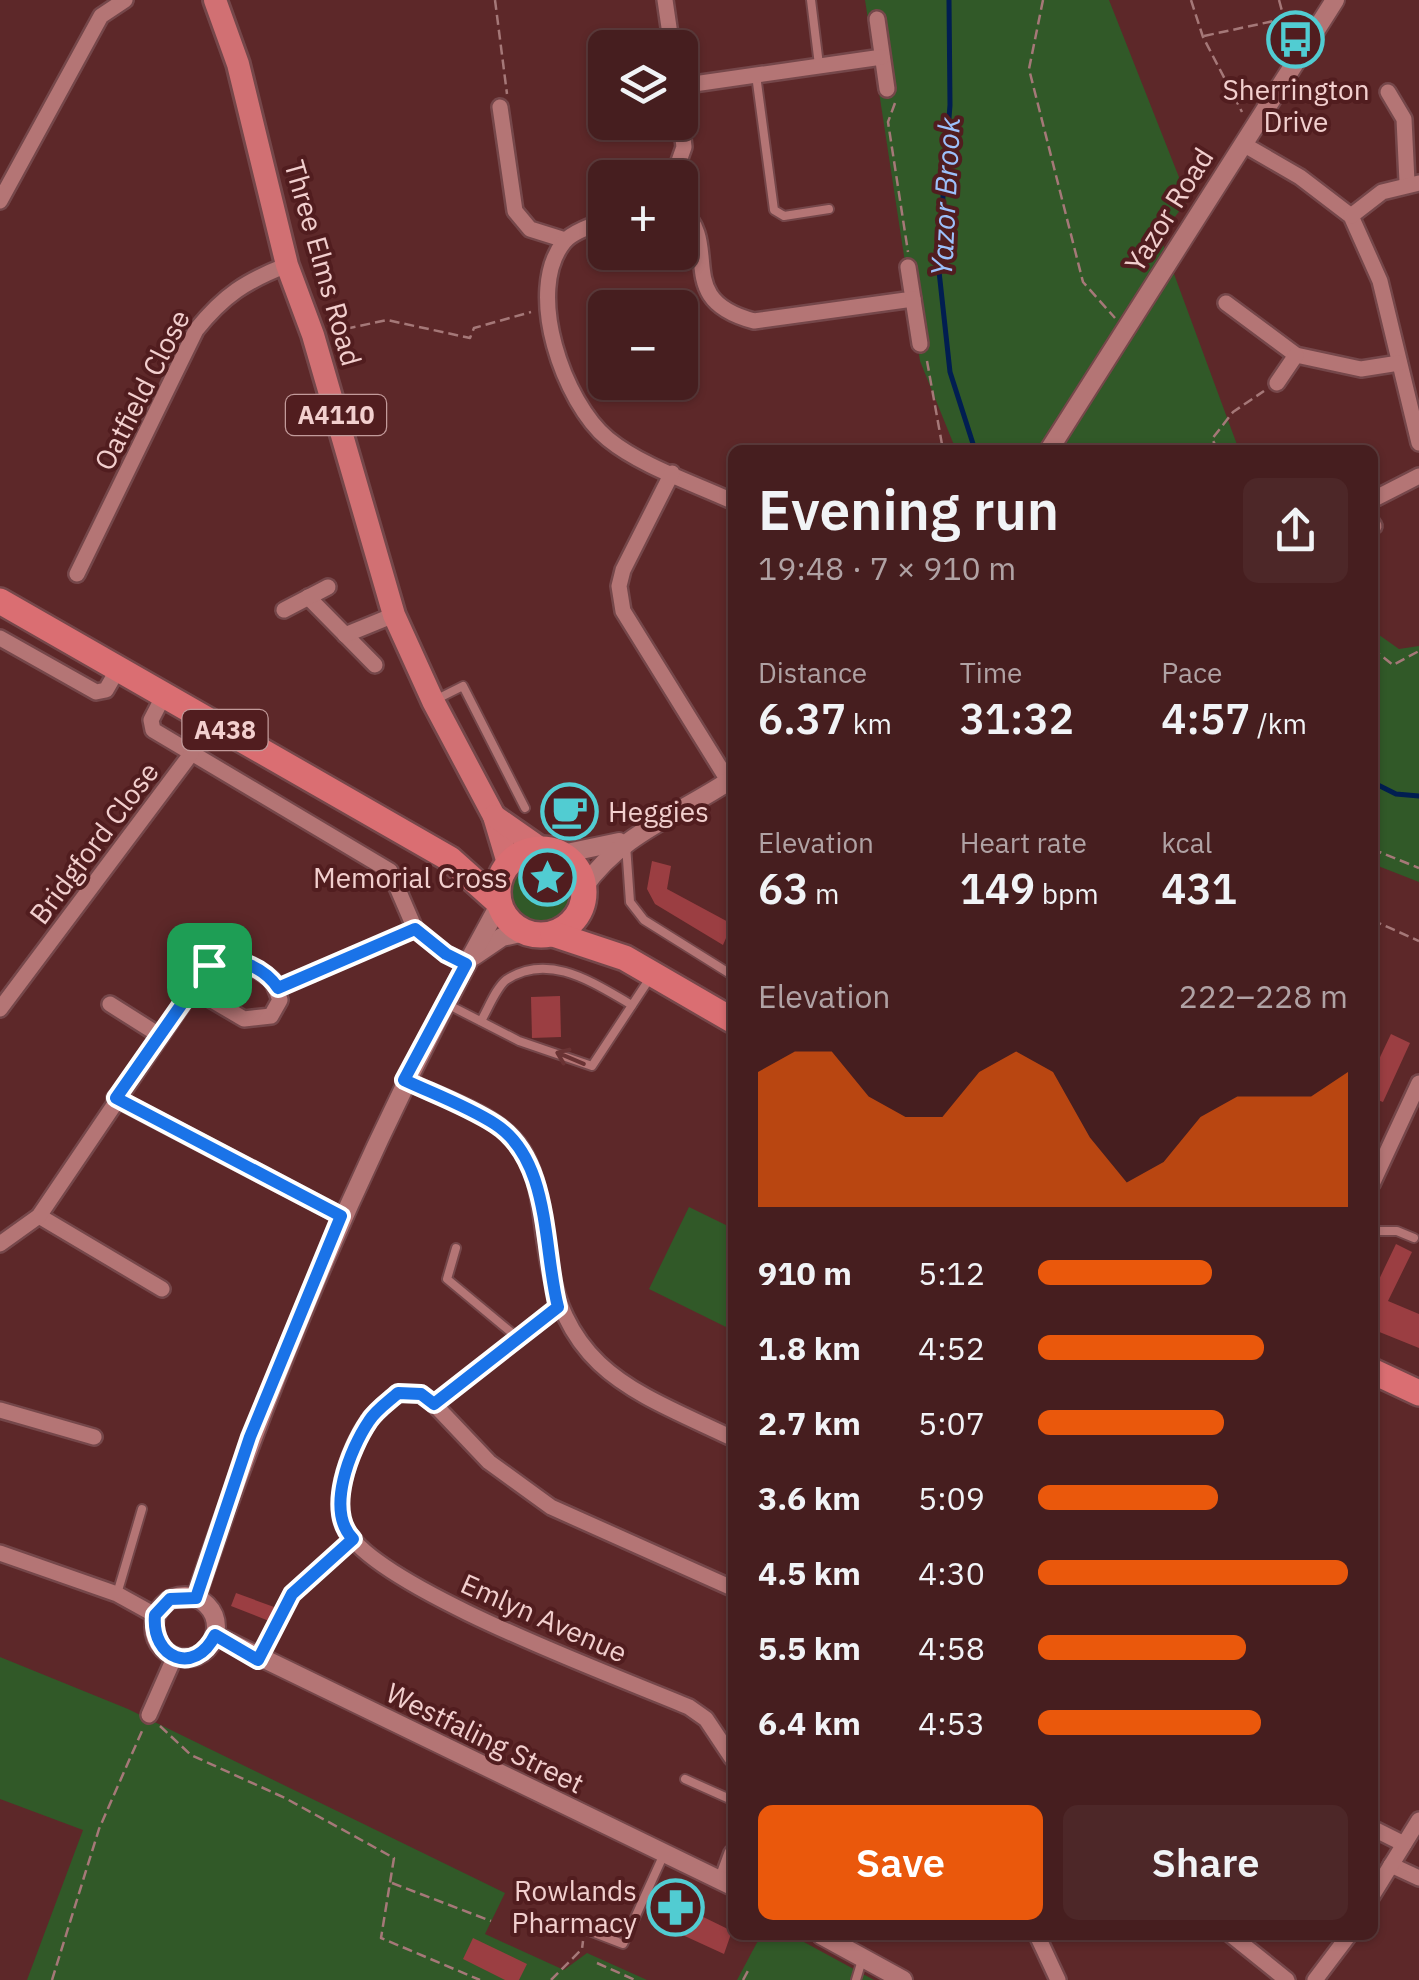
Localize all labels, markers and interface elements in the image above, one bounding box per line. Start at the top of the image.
bus stop icon: Sherrington Drive [1266,9,1326,69]
map controls [588,30,698,400]
button: layers [588,30,698,140]
place label: Sherrington Drive [1222,71,1370,140]
water label: Yazor Brook [921,116,968,277]
street label: Yazor Road [1116,141,1221,279]
street label: Three Elms Road [276,156,371,370]
button: + [588,160,698,270]
button: − [588,290,698,400]
street label: Oatfield Close [85,303,198,476]
road number: A4110 [286,395,386,435]
text: Evening run [758,474,1059,545]
button: share [1243,478,1348,583]
text: 19:48 · 7 × 910 m [758,547,1016,589]
text: Distance [758,654,867,691]
text: Time [960,654,1023,691]
text: Pace [1161,654,1222,691]
text: 6.37 [758,691,846,746]
text: 31:32 [960,691,1074,746]
text: 4:57 [1161,691,1250,746]
text: km [846,705,892,742]
text: /km [1250,705,1307,742]
road number: A438 [182,710,268,750]
street label: Bridgford Close [20,754,167,931]
cafe icon: Heggies [539,782,599,842]
place label: Heggies [608,793,709,830]
text: Elevation [758,824,874,861]
text: Heart rate [960,824,1087,861]
text: kcal [1161,824,1212,861]
place icon: Memorial Cross [517,848,577,908]
place label: Memorial Cross [313,859,508,896]
text: 63 [758,861,808,916]
text: 149 [960,861,1035,916]
text: 431 [1161,861,1237,916]
text: m [808,875,839,912]
text: bpm [1035,875,1099,912]
pin [167,923,252,1008]
icon: arrive [182,938,237,993]
text: Elevation [758,975,891,1017]
text: 222–228 m [1178,975,1348,1017]
one-way arrow [555,1047,586,1065]
text: 910 m [758,1252,852,1294]
text: 5:12 [918,1252,985,1294]
text: 1.8 km [758,1327,861,1369]
text: 4:52 [918,1327,985,1369]
text: 2.7 km [758,1402,861,1444]
text: 5:07 [918,1402,985,1444]
text: 3.6 km [758,1477,861,1519]
text: 5:09 [918,1477,985,1519]
text: 4.5 km [758,1552,861,1594]
text: 4:30 [918,1552,985,1594]
street label: Emlyn Avenue [455,1564,633,1671]
text: 5.5 km [758,1627,861,1669]
text: 4:58 [918,1627,985,1669]
street label: Westfaling Street [380,1674,590,1801]
text: 6.4 km [758,1702,861,1744]
text: 4:53 [918,1702,985,1744]
button: Save [758,1805,1043,1920]
button: Share [1063,1805,1348,1920]
place label: Rowlands Pharmacy [511,1872,637,1941]
pharmacy icon: Rowlands Pharmacy [646,1877,706,1937]

